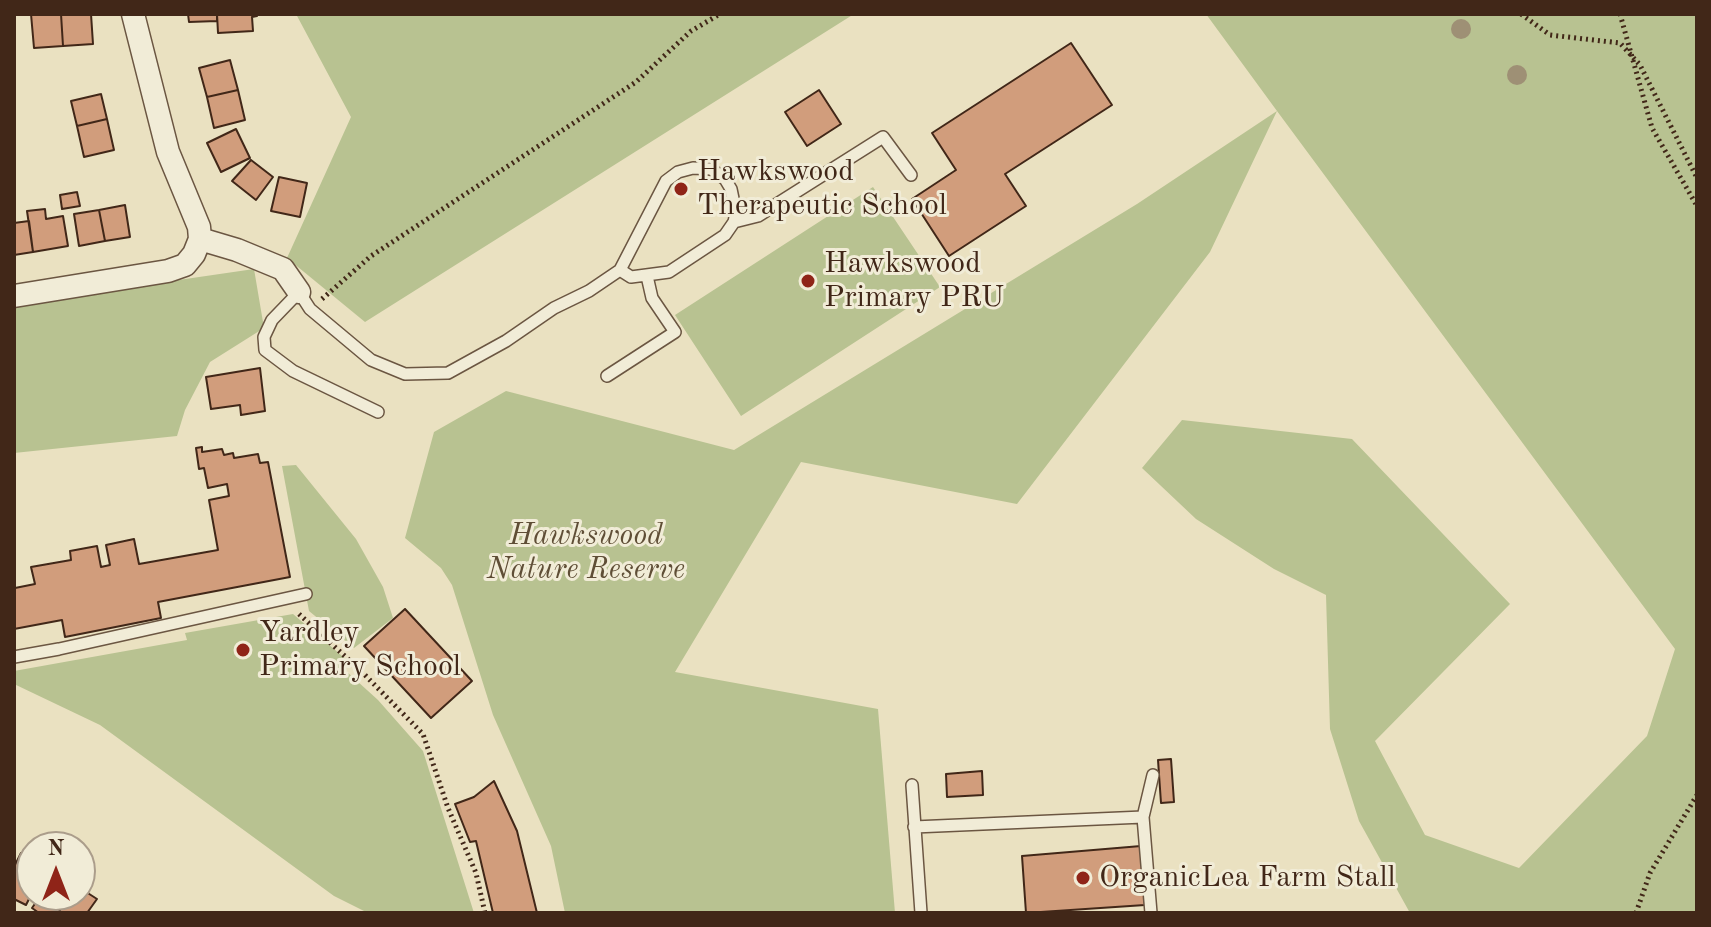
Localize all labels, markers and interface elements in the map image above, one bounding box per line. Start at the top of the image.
place label: Hawkswood Therapeutic School [697,154,947,224]
marker: Hawkswood Therapeutic School [672,180,690,198]
place label: Hawkswood Primary PRU [824,246,1004,316]
marker: Hawkswood Primary PRU [799,272,817,290]
park label: Hawkswood Nature Reserve [487,518,685,588]
place label: Yardley Primary School [259,615,461,686]
marker: Yardley Primary School [234,641,252,659]
north arrow [16,831,96,911]
text: N [48,838,64,860]
place label: OrganicLea Farm Stall [1099,860,1396,896]
marker: OrganicLea Farm Stall [1074,869,1092,887]

